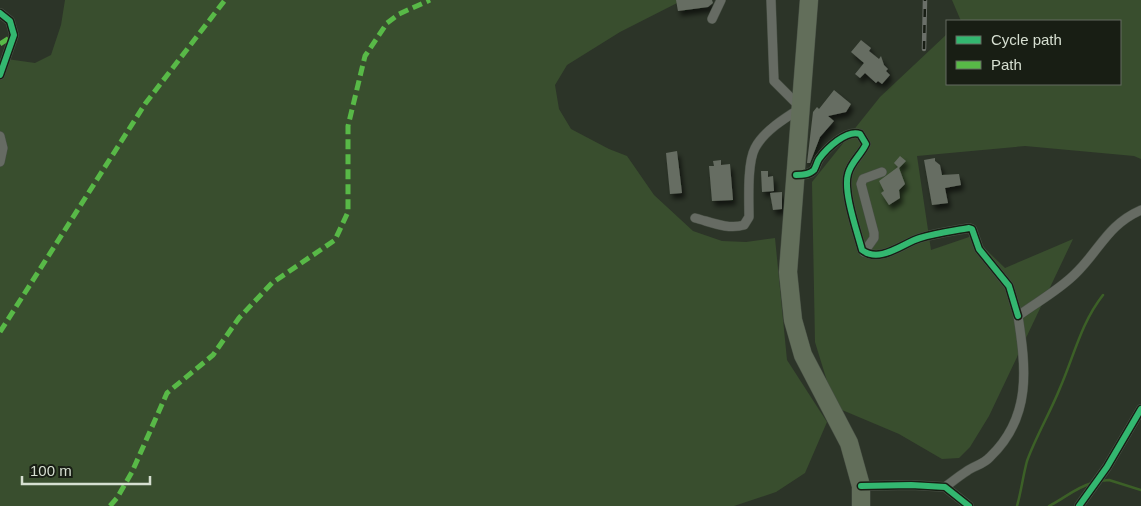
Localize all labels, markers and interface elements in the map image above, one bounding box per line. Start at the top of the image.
legend [946,20,1121,85]
text: Cycle path [991,31,1062,48]
text: Path [991,56,1022,73]
scale bar [22,454,150,486]
text: 100 m [30,462,72,479]

